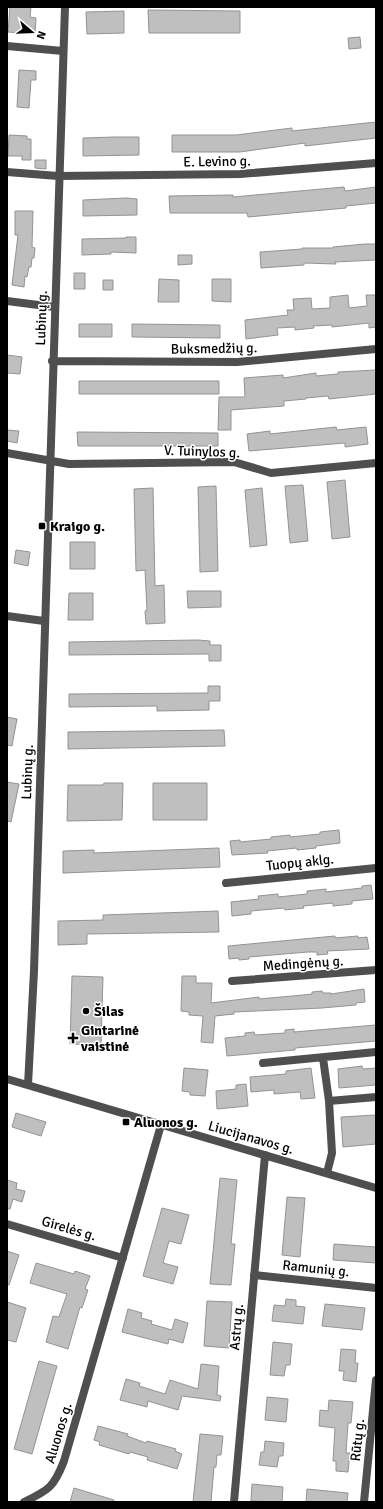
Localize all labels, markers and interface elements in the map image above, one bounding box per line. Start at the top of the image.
north arrow [12,12,52,52]
text: N [34,29,48,41]
street label: E. Levino g. [183,152,251,171]
street label: Lubinų g. [32,290,51,346]
street label: Buksmedžių g. [171,339,258,358]
street label: V. Tuinylos g. [164,442,240,461]
place label: Kraigo g. [50,518,105,535]
marker: Kraigo g. [37,521,47,531]
street label: Lubinų g. [18,744,37,800]
street label: Tuopų aklg. [265,851,335,874]
street label: Medingėnų g. [262,952,344,975]
place label: Šilas [94,1003,124,1020]
marker: Šilas [81,1006,91,1016]
place label: Gintarinė vaistinė [80,1022,139,1055]
marker: Gintarinė vaistinė [68,1033,78,1043]
place label: Aluonos g. [134,1114,198,1131]
marker: Aluonos g. [121,1117,131,1127]
street label: Liucijanavos g. [206,1117,296,1158]
street label: Girelės g. [40,1213,98,1244]
street label: Ramunių g. [282,1257,350,1280]
street label: Astrų g. [226,1303,247,1351]
street label: Aluonos g. [41,1401,76,1466]
street label: Rūtų g. [347,1418,368,1462]

